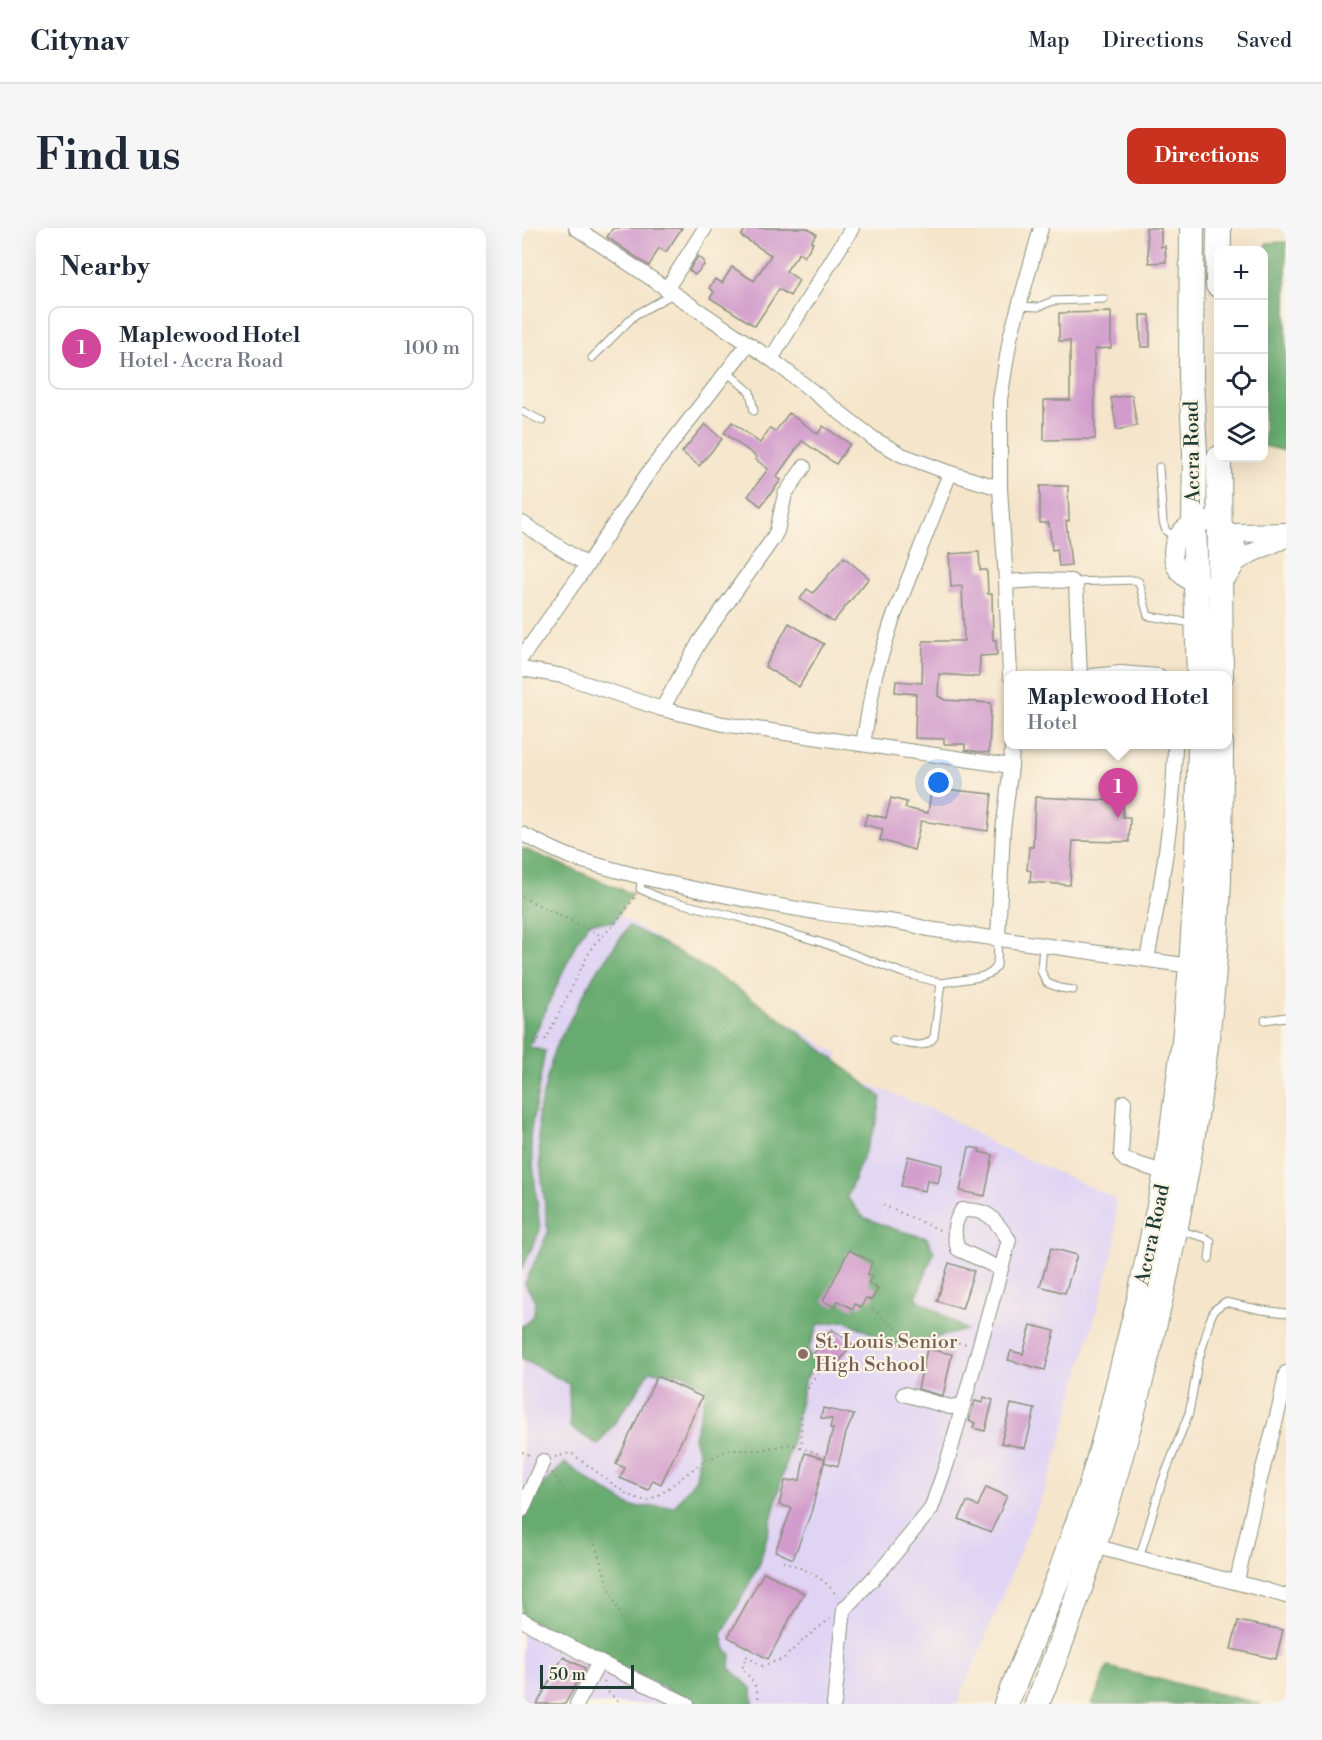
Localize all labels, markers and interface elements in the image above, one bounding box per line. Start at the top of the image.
text: Citynav [30,24,129,59]
text: Map [1028,28,1070,54]
text: Directions [1103,28,1204,54]
text: Saved [1237,28,1292,54]
button: Directions [1127,128,1286,184]
text: Find us [36,130,180,183]
map controls [1214,246,1268,462]
button: + [1214,246,1268,300]
text: Nearby [60,251,150,283]
button: − [1214,300,1268,354]
text: Maplewood Hotel [119,322,300,349]
text: 1 [77,336,86,361]
text: 100 m [404,336,460,361]
text: Hotel · Accra Road [119,349,283,374]
button: locate [1214,354,1268,408]
street label: Accra Road [1180,400,1206,504]
button: layers [1214,408,1268,462]
popup [1004,671,1232,749]
text: Maplewood Hotel [1027,684,1209,711]
text: Hotel [1027,711,1077,736]
your location [924,768,953,797]
pin: 1 [1098,768,1138,818]
street label: Accra Road [1130,1182,1176,1289]
place label: St. Louis Senior High School [815,1330,958,1378]
marker: St. Louis Senior High School [796,1347,810,1361]
scale bar [540,1662,634,1690]
text: 50 m [549,1665,586,1685]

